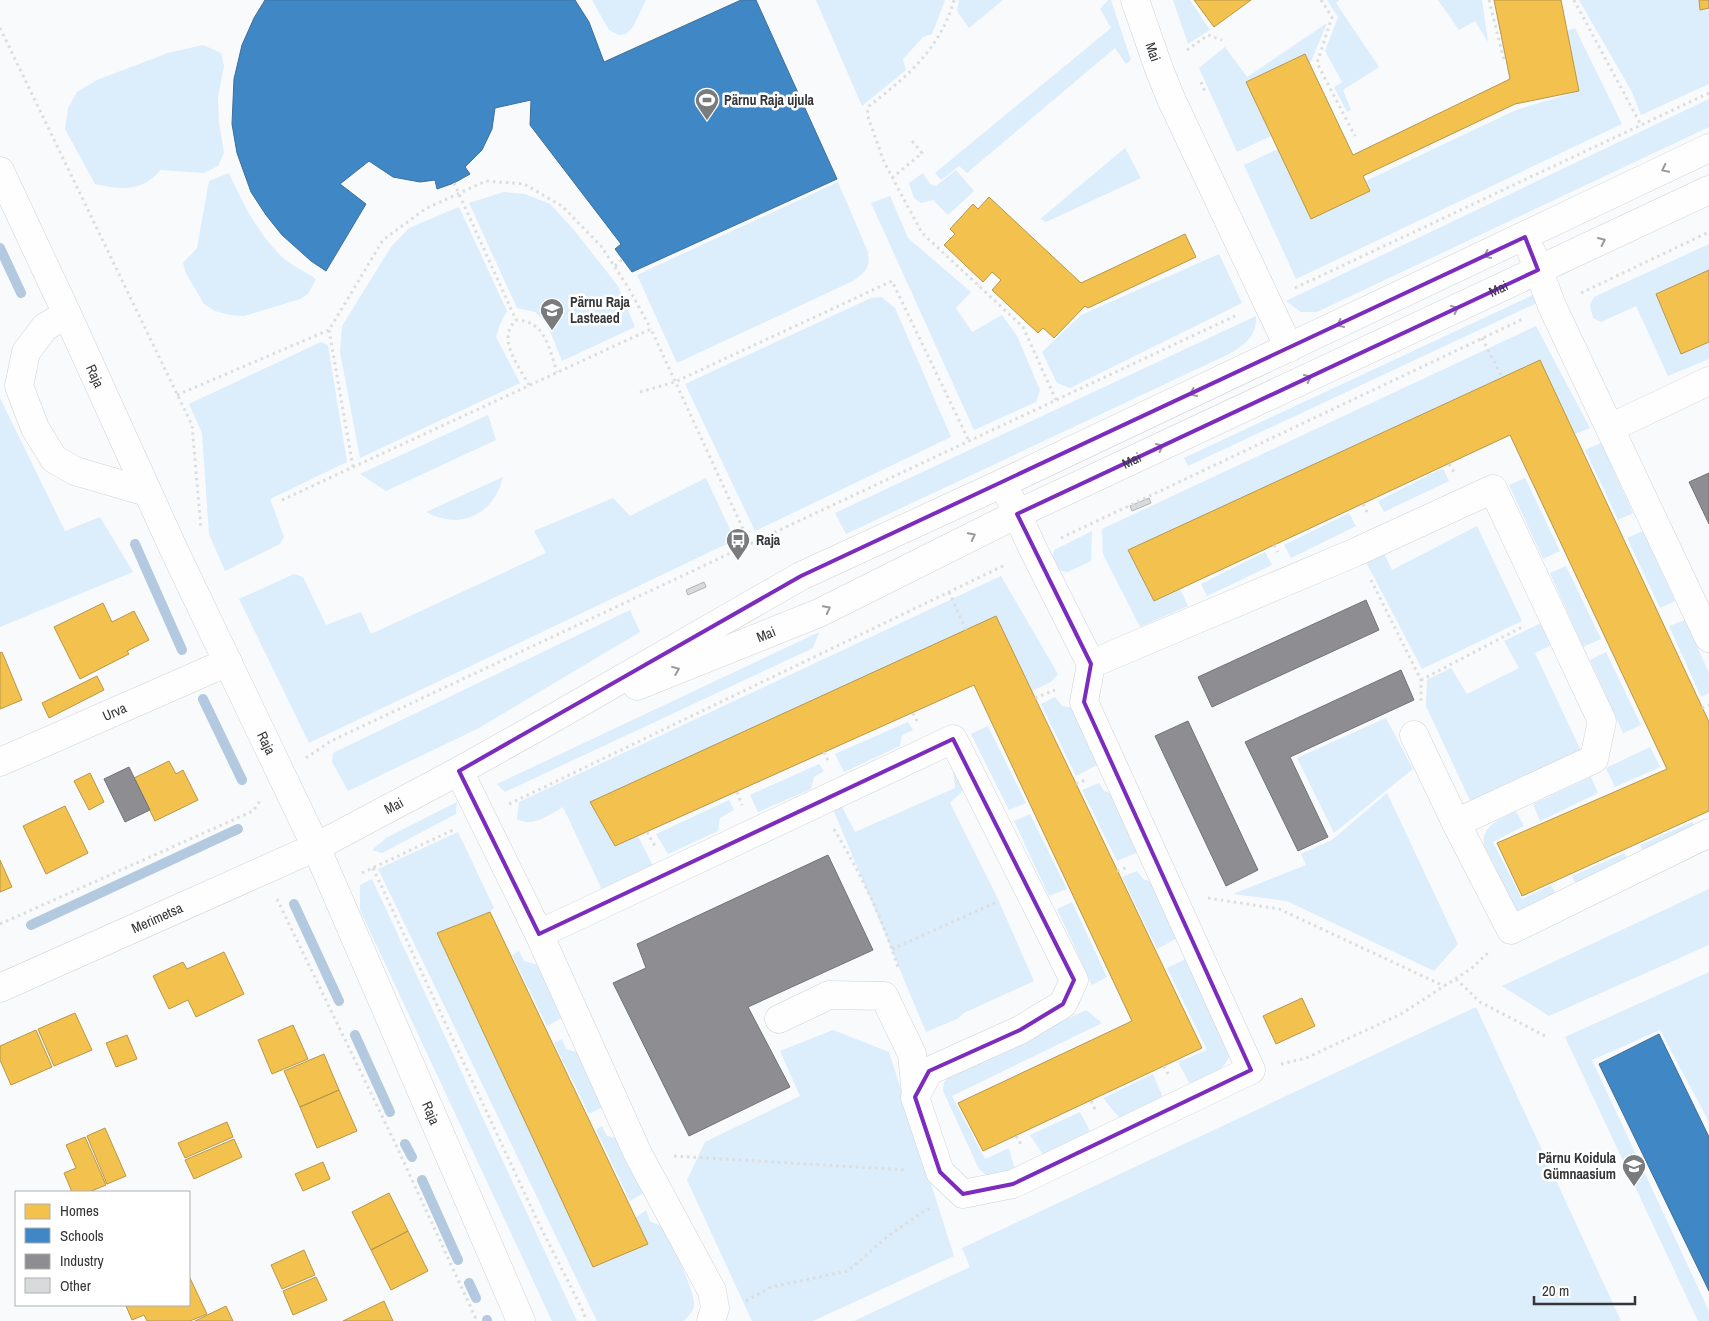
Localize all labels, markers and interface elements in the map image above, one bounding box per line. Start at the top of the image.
street label: Mai [1141,40,1165,64]
sports icon: Pärnu Raja ujula [694,87,720,121]
place label: Pärnu Raja ujula [724,91,815,109]
one-way arrow [1661,163,1670,174]
one-way arrow [1597,236,1606,247]
one-way arrow [1483,249,1492,259]
street label: Mai [1486,276,1511,301]
place label: Pärnu Raja Lasteaed [570,293,631,327]
school or university icon: Pärnu Raja Lasteaed [539,297,565,331]
one-way arrow [1450,305,1459,316]
one-way arrow [1336,318,1345,328]
street label: Raja [82,362,108,391]
one-way arrow [1303,374,1312,384]
one-way arrow [1189,387,1198,398]
one-way arrow [1155,443,1164,453]
street label: Mai [1119,448,1144,473]
bus stop icon: Raja [725,527,751,561]
place label: Raja [756,531,781,549]
one-way arrow [967,532,976,542]
one-way arrow [822,605,831,615]
street label: Mai [754,622,778,646]
one-way arrow [671,666,680,676]
street label: Urva [100,698,130,725]
street label: Raja [253,728,280,758]
street label: Mai [381,793,406,818]
street label: Merimetsa [129,898,186,937]
street label: Raja [418,1099,444,1128]
place label: Pärnu Koidula Gümnaasium [1538,1149,1617,1183]
school or university icon: Pärnu Koidula Gümnaasium [1621,1153,1647,1187]
legend [15,1191,190,1306]
text: Homes [60,1200,99,1221]
text: Schools [60,1225,104,1246]
text: Industry [60,1250,105,1271]
scale bar [1534,1274,1635,1306]
text: Other [60,1275,91,1296]
text: 20 m [1542,1280,1569,1301]

